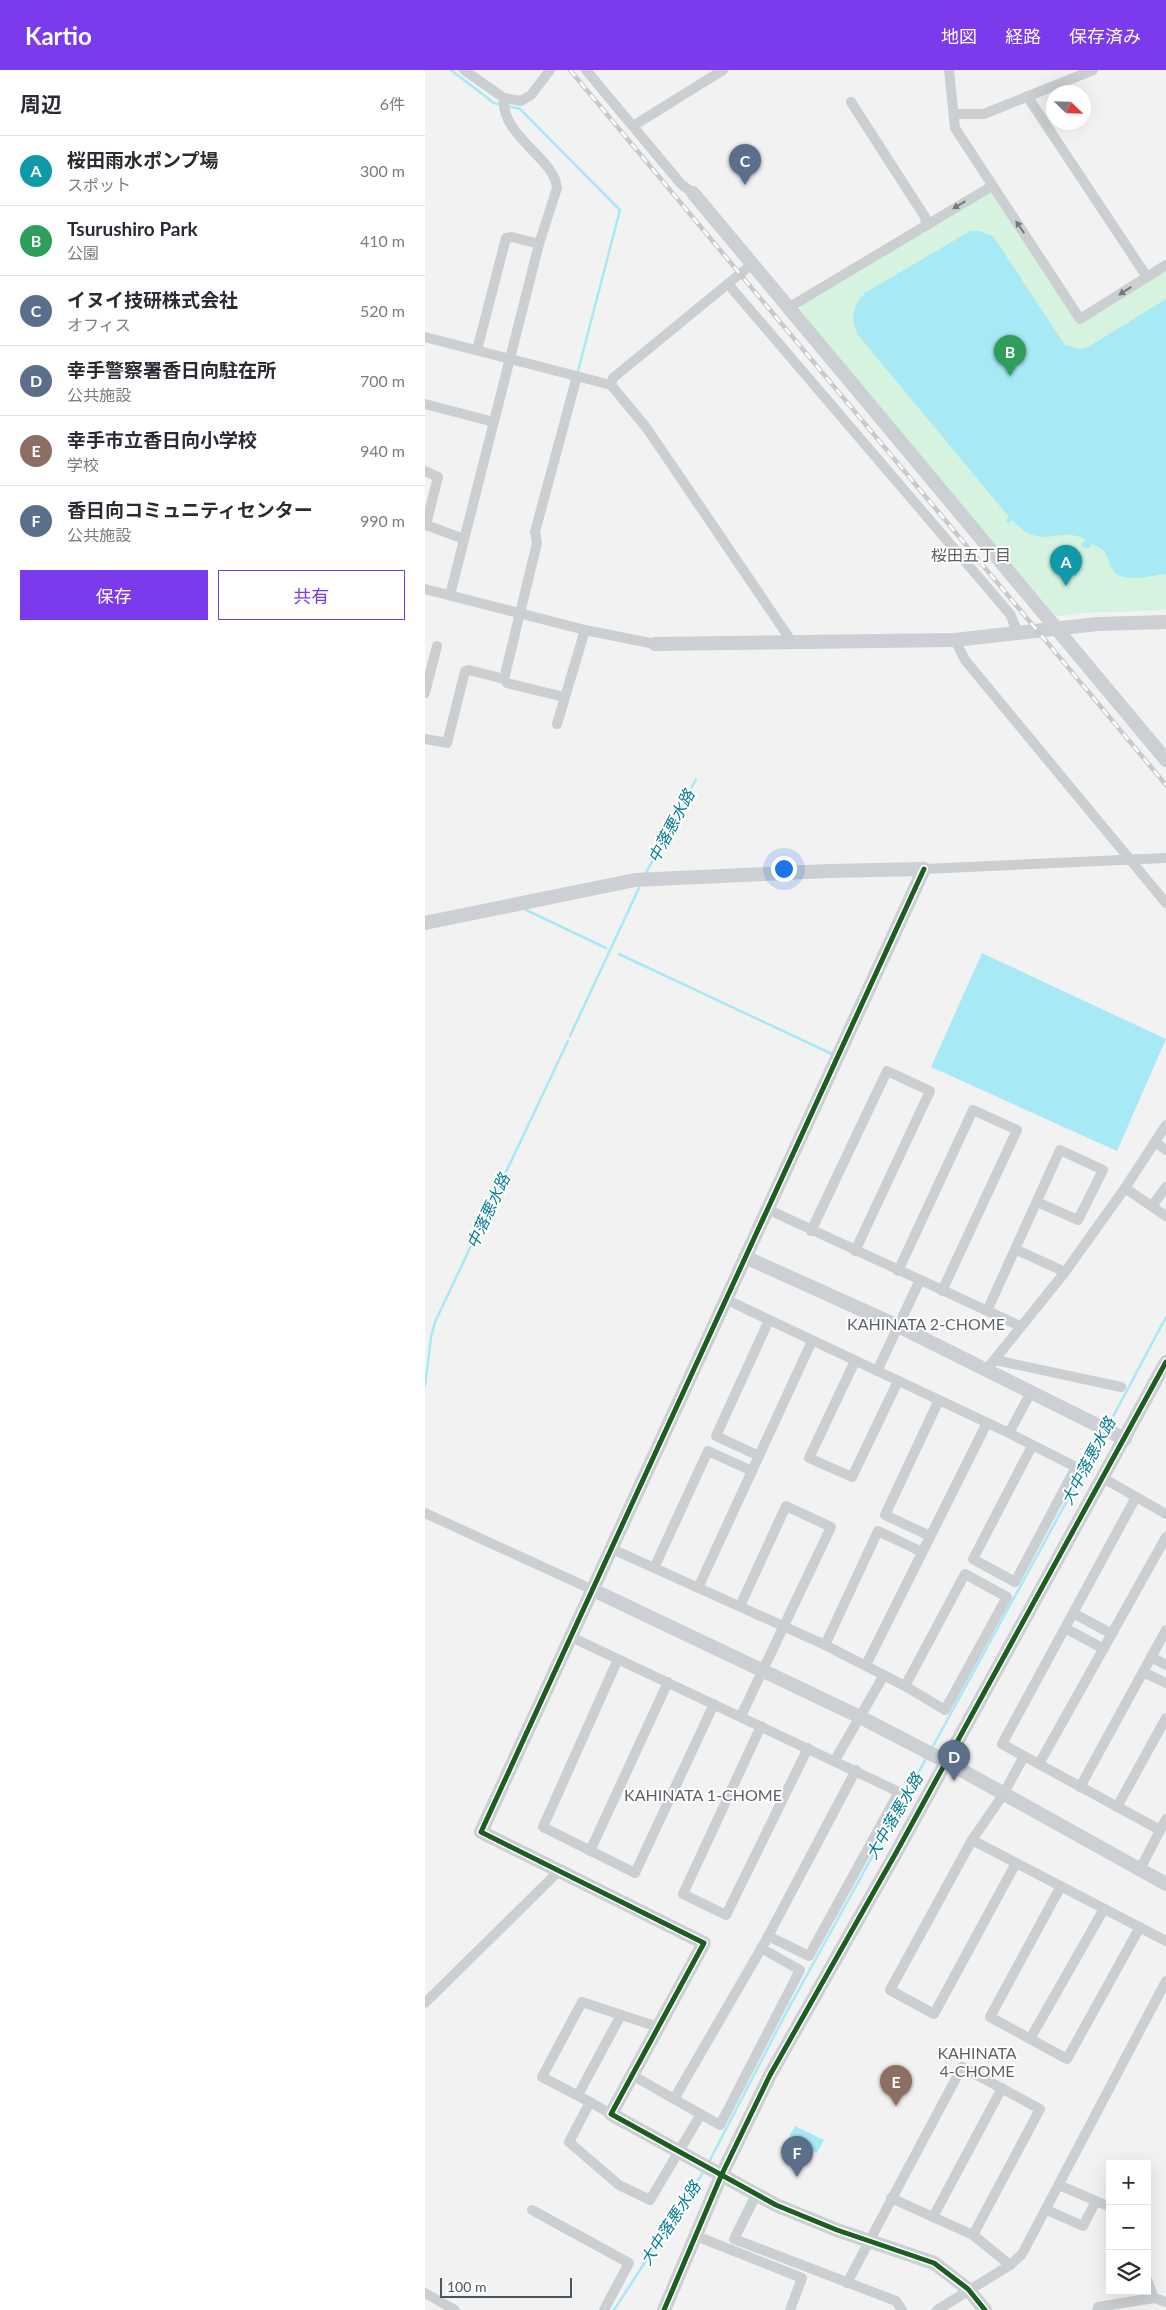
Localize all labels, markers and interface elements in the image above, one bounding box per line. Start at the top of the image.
text: Kartio [25,21,92,50]
text: 地図 [941,25,977,47]
text: 経路 [1005,25,1041,47]
text: 保存済み [1069,25,1141,47]
north arrow [1046,85,1091,130]
text: 周辺 [20,91,62,116]
text: 6件 [380,94,405,113]
pin: C [729,144,761,185]
text: 桜田雨水ポンプ場 [67,148,218,171]
text: A [30,161,42,180]
text: 300 m [360,161,405,180]
text: スポット [67,175,131,194]
one-way arrow [953,200,966,209]
text: Tsurushiro Park [67,217,198,240]
one-way arrow [1015,220,1025,234]
text: B [31,231,41,250]
text: 410 m [360,231,405,250]
text: 公園 [67,243,99,262]
one-way arrow [1118,287,1132,296]
text: イヌイ技研株式会社 [67,288,238,311]
text: C [31,301,41,320]
text: 520 m [360,301,405,320]
text: オフィス [67,315,131,334]
pin: B [994,335,1026,376]
text: 幸手警察署香日向駐在所 [67,358,276,381]
text: D [30,371,42,390]
text: 700 m [360,371,405,390]
text: 公共施設 [67,385,131,404]
text: 幸手市立香日向小学校 [67,428,257,451]
text: E [31,441,41,460]
text: 940 m [360,441,405,460]
text: 学校 [67,455,99,474]
text: 香日向コミュニティセンター [67,498,313,521]
text: F [31,511,41,530]
text: 990 m [360,511,405,530]
text: 公共施設 [67,525,131,544]
district label: 桜田五丁目 [931,545,1011,564]
pin: A [1050,545,1082,586]
button: 保存 [20,570,208,620]
button: 共有 [218,570,405,620]
water label: 中落悪水路 [643,784,699,866]
your location [771,856,797,882]
water label: 中落悪水路 [462,1169,514,1251]
district label: KAHINATA 2-CHOME [847,1314,1005,1333]
water label: 大中落悪水路 [1057,1412,1119,1508]
pin: D [938,1740,970,1781]
water label: 大中落悪水路 [861,1768,927,1862]
district label: KAHINATA 1-CHOME [624,1785,782,1804]
district label: KAHINATA 4-CHOME [937,2043,1017,2080]
pin: E [880,2065,912,2106]
pin: F [781,2136,813,2177]
map controls [1106,2160,1151,2295]
button: + [1106,2160,1151,2205]
water label: 大中落悪水路 [635,2176,705,2268]
button: − [1106,2205,1151,2250]
button: layers [1106,2250,1151,2295]
scale bar [440,2275,573,2298]
text: 100 m [447,2278,486,2295]

